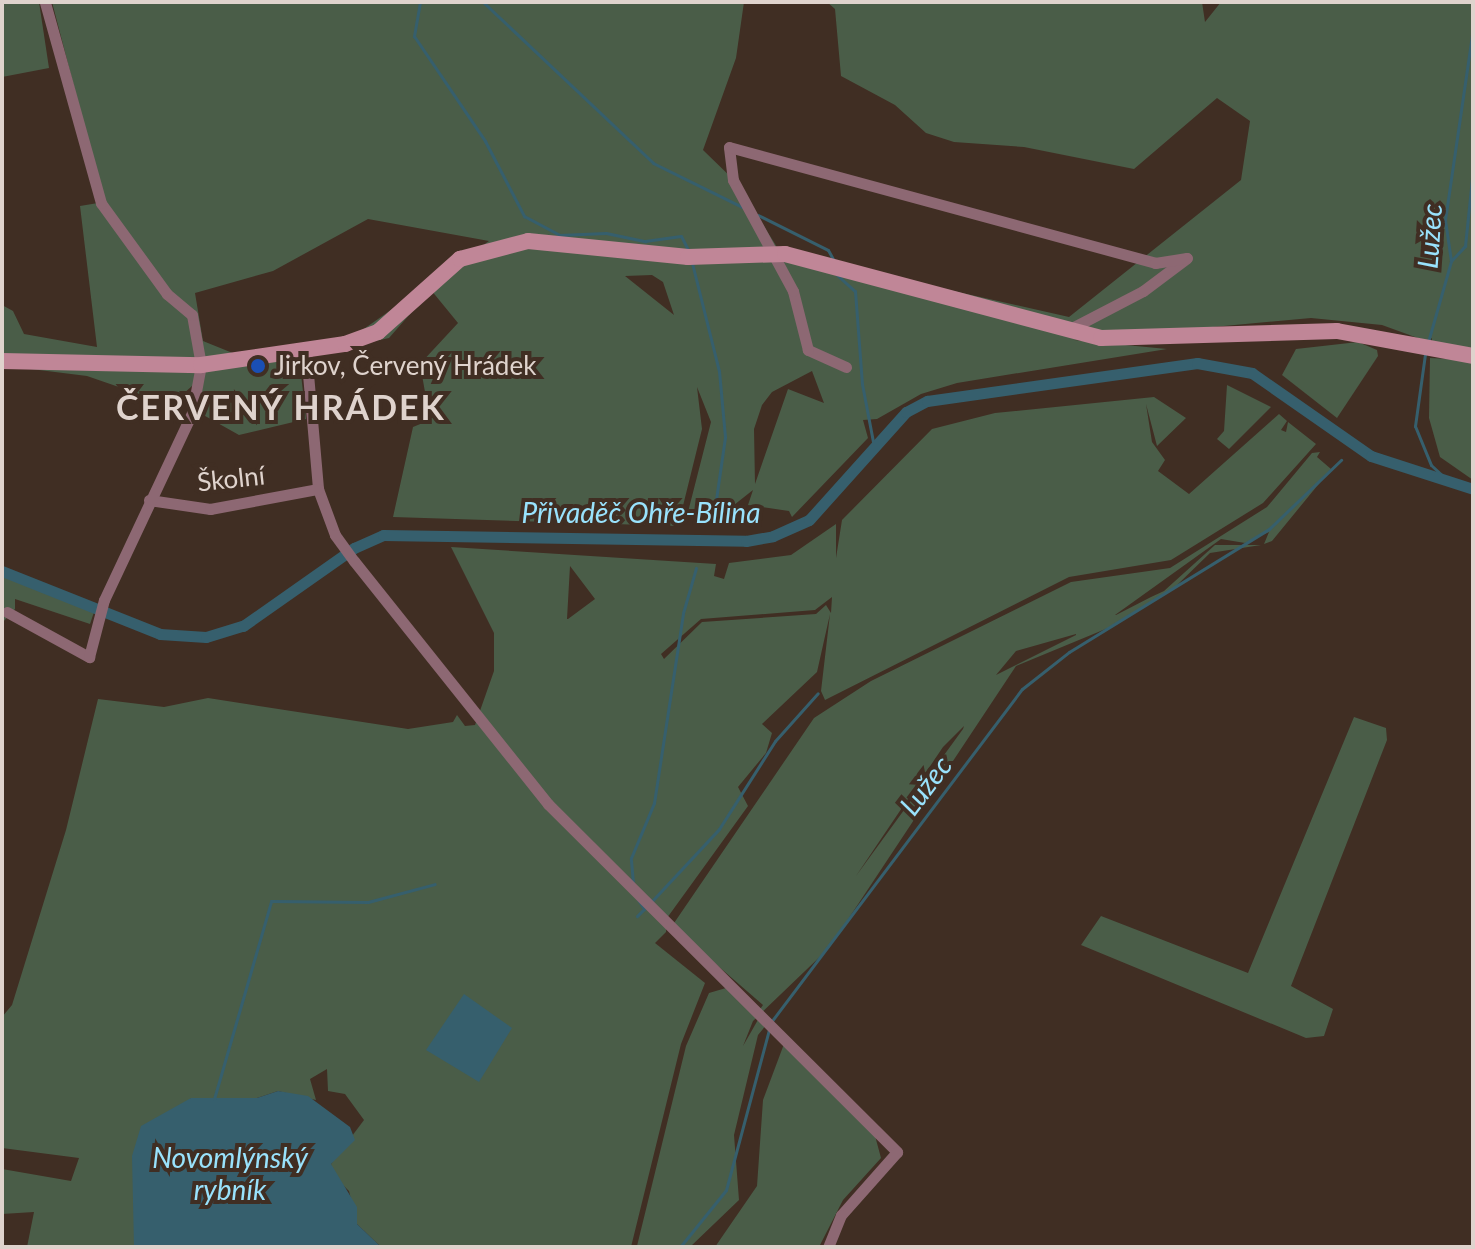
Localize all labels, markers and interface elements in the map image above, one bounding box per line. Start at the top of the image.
water label: Lužec [1410,202,1448,270]
place label: Jirkov, Červený Hrádek [274,350,537,382]
marker: Jirkov, Červený Hrádek [249,357,267,375]
district label: ČERVENÝ HRÁDEK [115,387,447,427]
street label: Školní [196,460,266,498]
water label: Přivaděč Ohře-Bílina [522,495,760,529]
water label: Lužec [892,749,958,821]
water label: Novomlýnský rybník [152,1140,308,1206]

